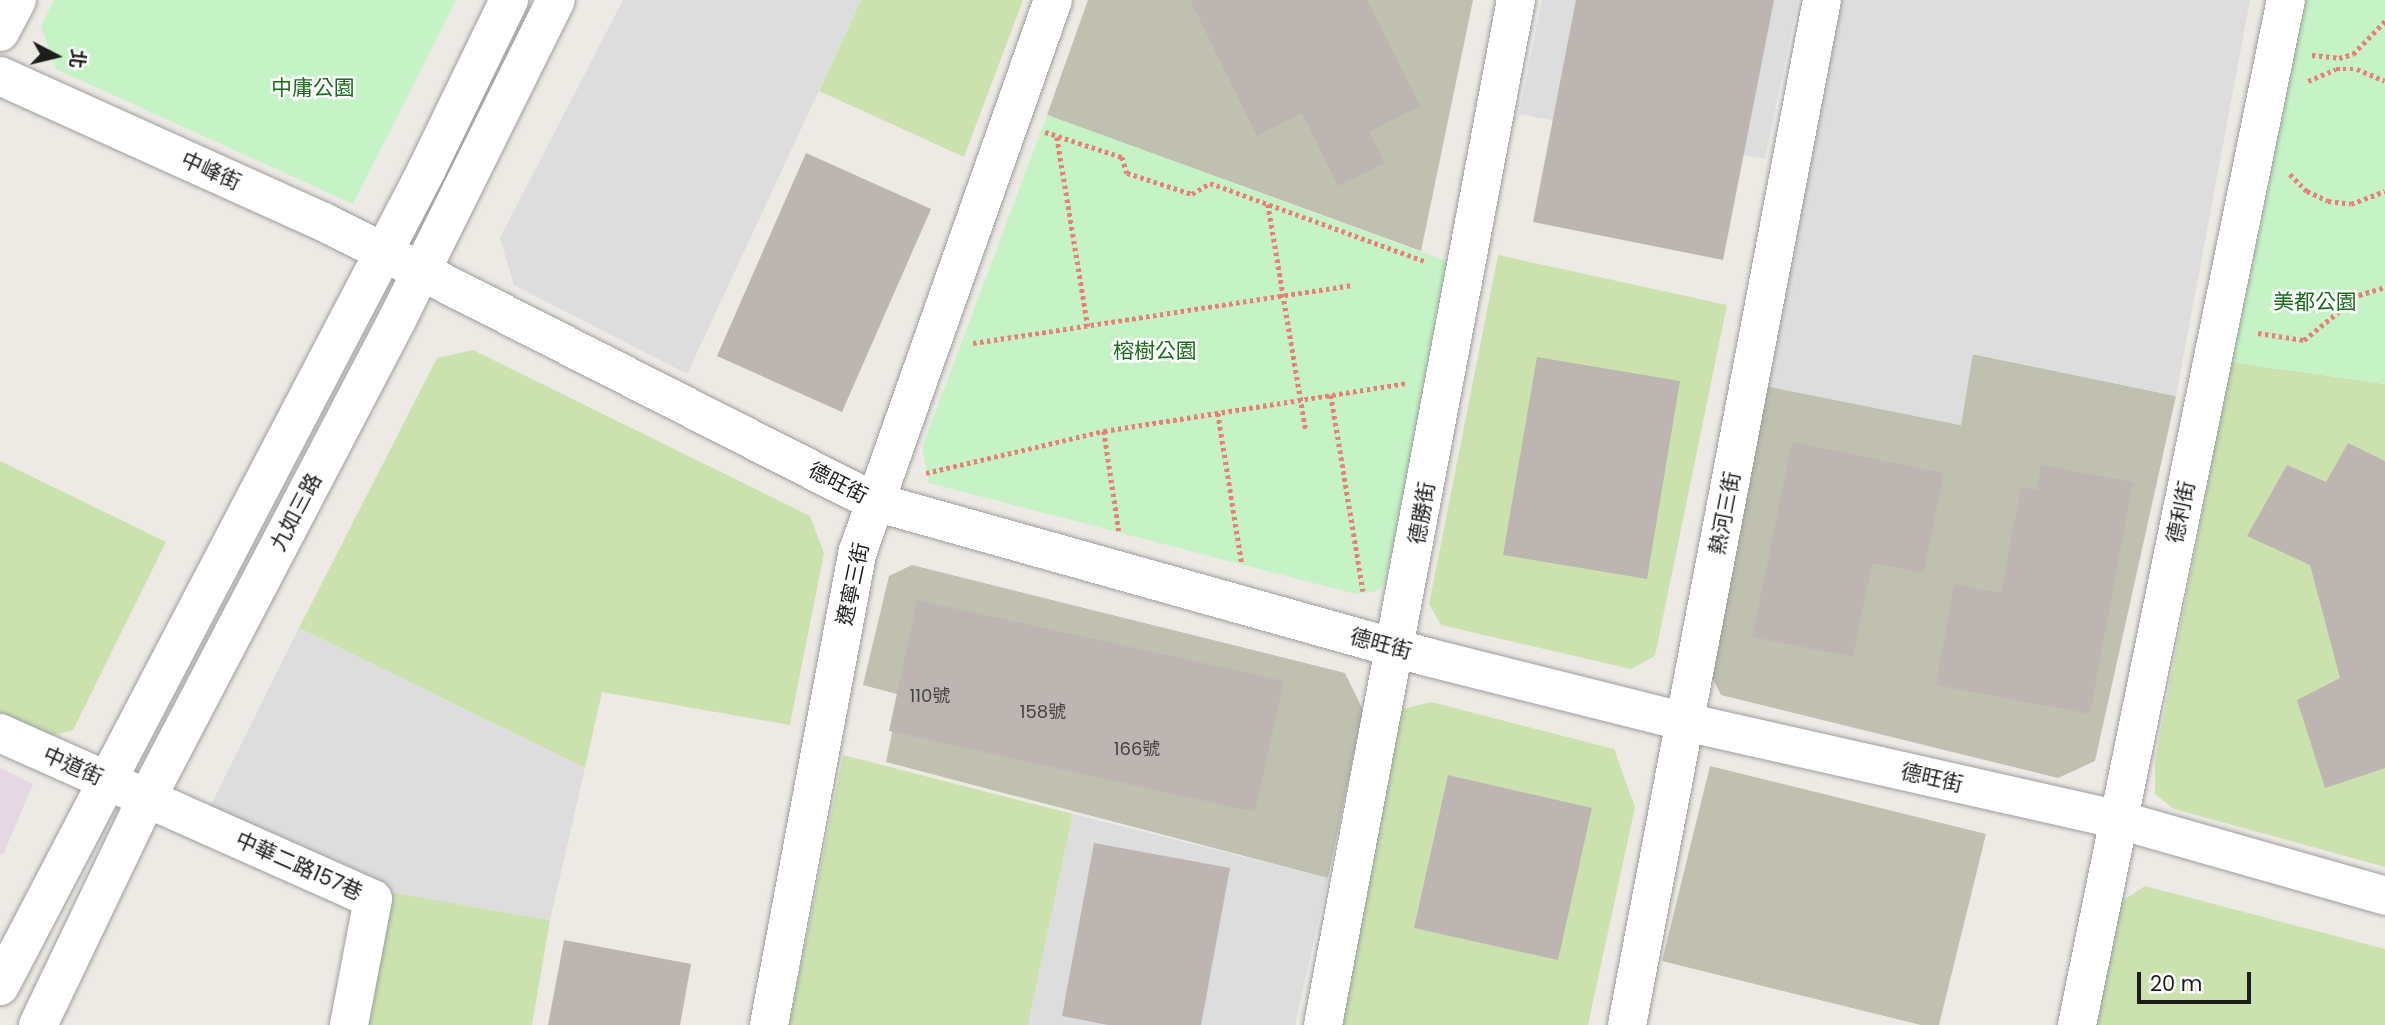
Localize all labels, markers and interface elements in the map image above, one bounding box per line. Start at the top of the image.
north arrow [21,21,91,91]
text: 北 [63,48,92,70]
park label: 中庸公園 [271,75,355,101]
street label: 中峰街 [177,147,245,195]
park label: 美都公園 [2273,289,2357,315]
park label: 榕樹公園 [1113,338,1197,364]
street label: 德旺街 [804,457,872,509]
street label: 九如三路 [265,469,327,555]
street label: 熱河三街 [1705,469,1745,557]
street label: 德利街 [2162,479,2200,545]
street label: 德勝街 [1404,480,1440,546]
street label: 遼寧三街 [832,540,874,628]
street label: 德旺街 [1347,624,1415,664]
house number: 110號 [910,685,950,707]
house number: 158號 [1020,701,1066,723]
house number: 166號 [1114,738,1160,760]
street label: 中道街 [39,742,107,790]
street label: 德旺街 [1898,759,1966,797]
street label: 中華二路157巷 [232,827,366,905]
scale bar [2140,958,2254,1002]
text: 20 m [2150,969,2203,998]

